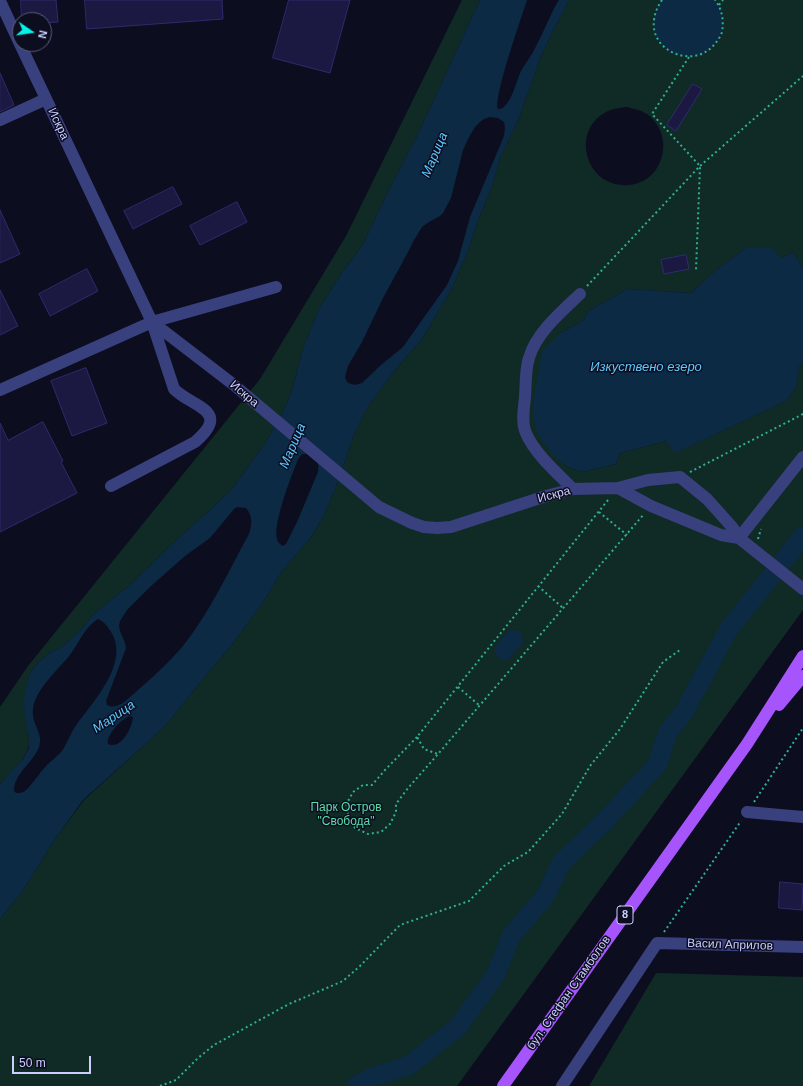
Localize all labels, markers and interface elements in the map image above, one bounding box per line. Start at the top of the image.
north arrow [12,12,52,52]
text: N [36,29,49,40]
street label: Искра [44,106,72,142]
water label: Марица [419,130,451,180]
water label: Изкуствено езеро [590,359,702,375]
street label: Искра [227,378,261,410]
water label: Марица [277,421,309,471]
street label: Искра [536,484,572,506]
water label: Марица [90,697,138,737]
park label: Парк Остров "Свобода" [310,801,382,829]
road number: 8 [617,906,633,924]
street label: бул. Стефан Стамболов [524,933,614,1053]
street label: Васил Априлов [687,936,773,954]
scale bar [14,1048,93,1074]
text: 50 m [19,1056,46,1070]

